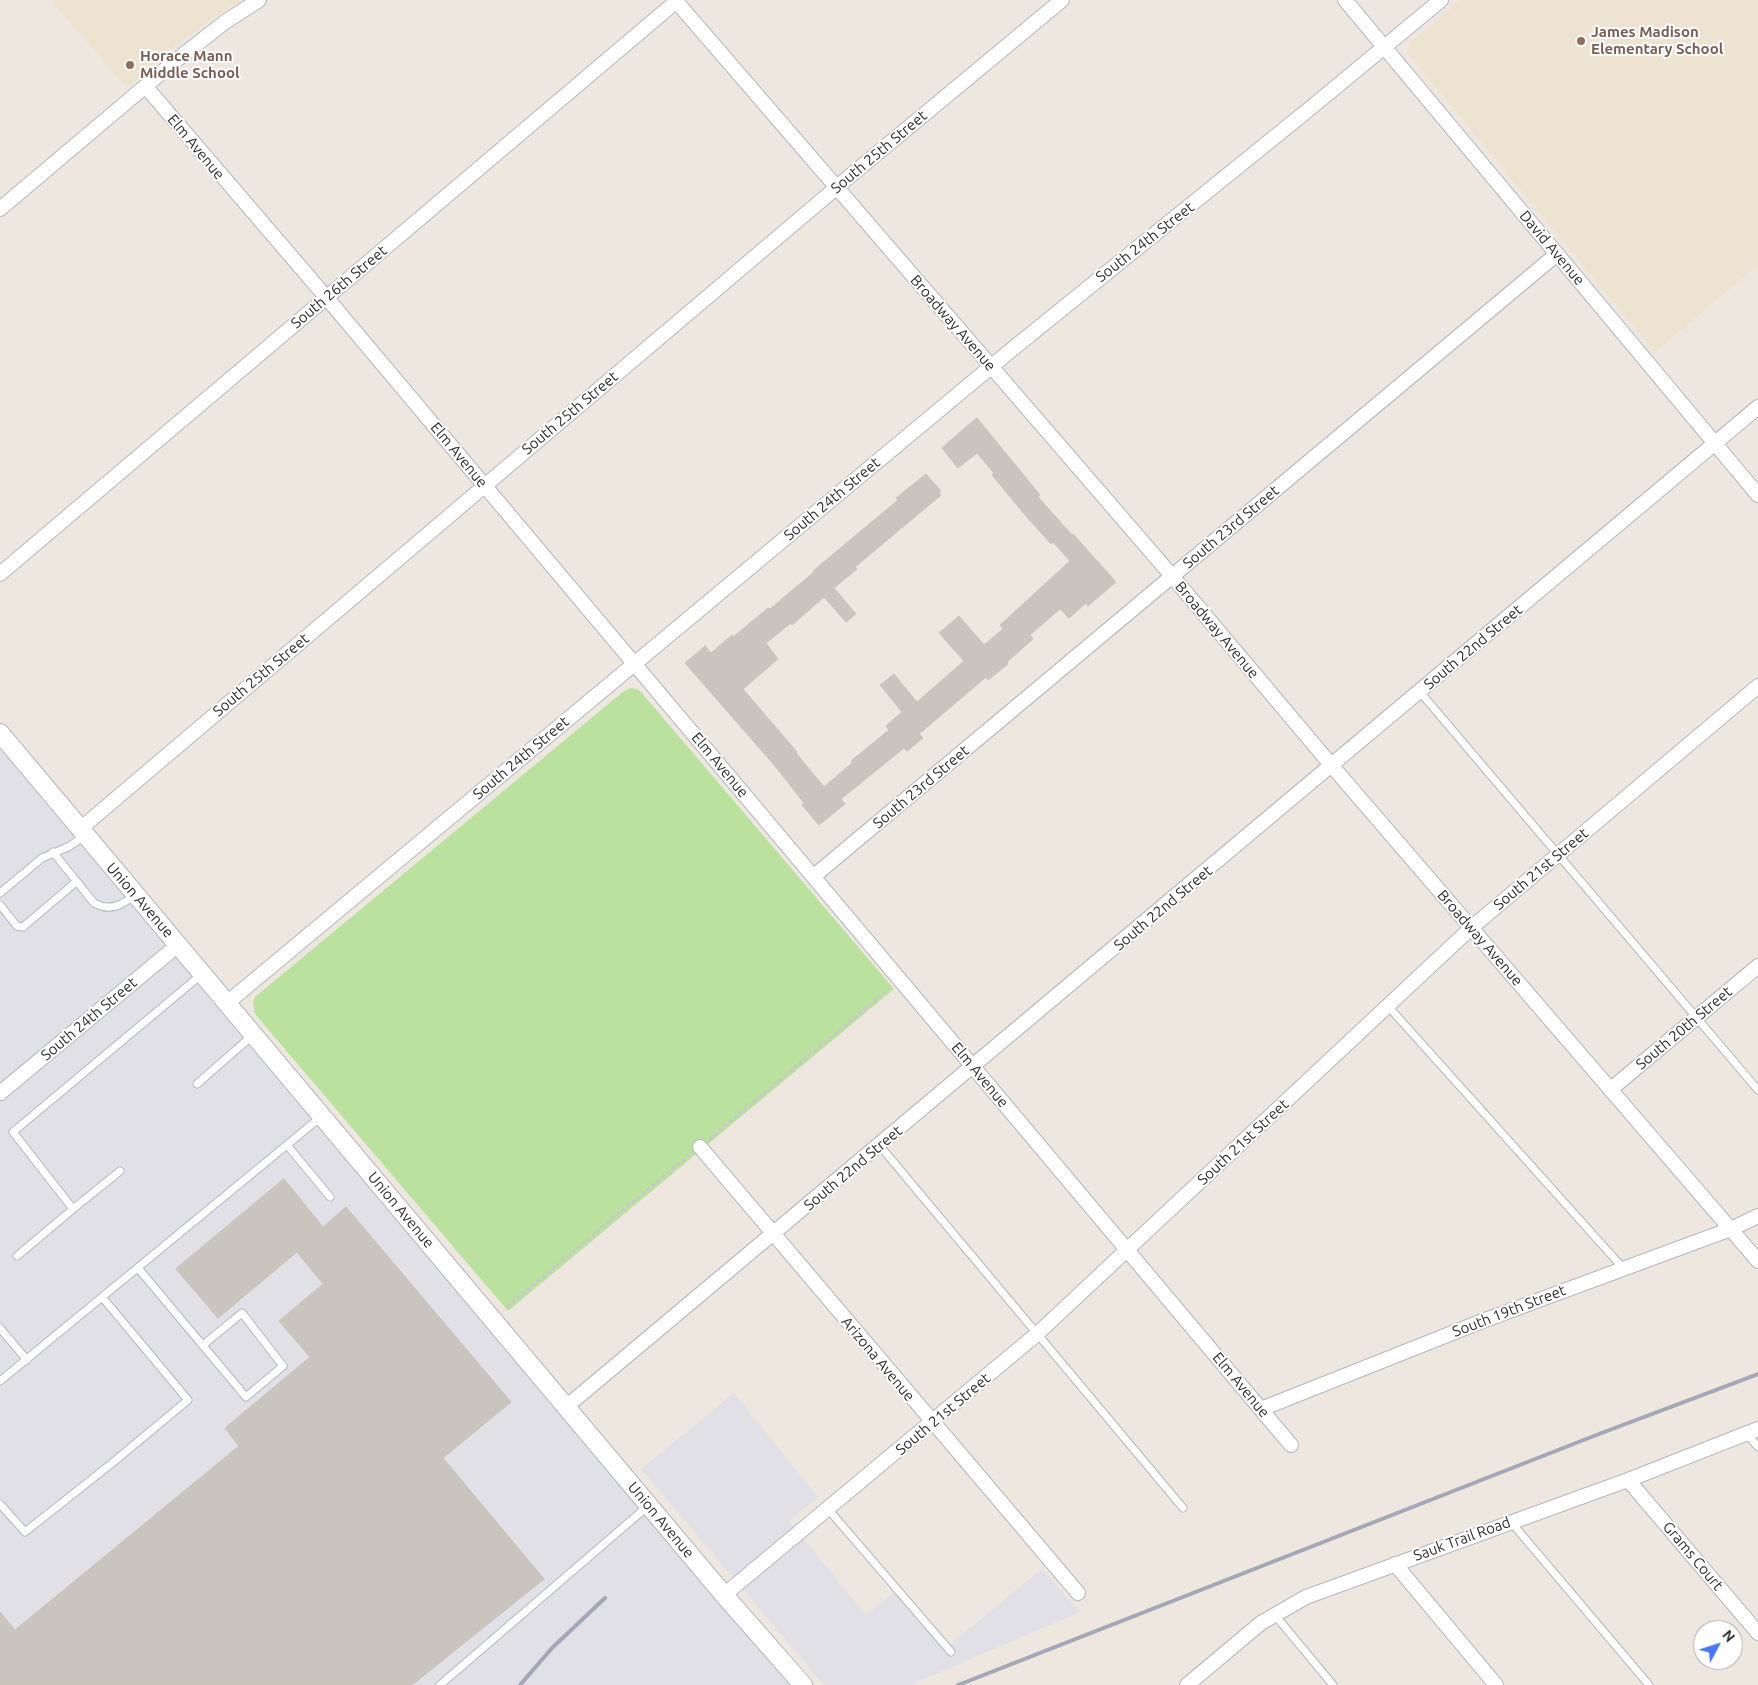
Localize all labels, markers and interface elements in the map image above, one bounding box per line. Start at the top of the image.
place label: James Madison Elementary School [1591,23,1723,58]
marker: James Madison Elementary School [1575,35,1587,47]
place label: Horace Mann Middle School [140,47,239,82]
marker: Horace Mann Middle School [124,59,136,71]
street label: South 25th Street [827,107,931,197]
street label: Elm Avenue [164,111,228,183]
street label: South 24th Street [1092,198,1198,286]
street label: David Avenue [1516,207,1588,289]
street label: South 26th Street [287,242,391,332]
street label: Broadway Avenue [907,271,999,375]
street label: South 25th Street [518,368,622,458]
street label: Elm Avenue [427,419,491,491]
street label: South 24th Street [780,454,884,544]
street label: South 23rd Street [1179,482,1283,572]
street label: Broadway Avenue [1171,578,1263,682]
street label: South 22nd Street [1420,601,1526,693]
street label: South 25th Street [209,630,313,720]
street label: South 24th Street [469,713,573,803]
street label: Elm Avenue [688,729,752,801]
street label: South 23rd Street [869,742,973,832]
street label: South 21st Street [1490,824,1592,914]
street label: Union Avenue [102,859,178,941]
street label: South 22nd Street [1110,862,1216,954]
street label: Broadway Avenue [1434,886,1526,990]
street label: South 24th Street [37,974,141,1064]
street label: South 20th Street [1632,983,1736,1073]
street label: Elm Avenue [948,1039,1012,1111]
street label: South 21st Street [1194,1095,1292,1189]
street label: South 22nd Street [800,1122,906,1214]
street label: Union Avenue [364,1168,438,1252]
street label: South 19th Street [1450,1281,1568,1341]
street label: Arizona Avenue [837,1313,919,1405]
street label: Elm Avenue [1209,1349,1273,1421]
street label: South 21st Street [892,1369,994,1459]
street label: Union Avenue [624,1478,698,1562]
street label: Sauk Trail Road [1411,1513,1513,1565]
street label: Grams Court [1659,1518,1727,1594]
north arrow [1693,1620,1743,1670]
text: N [1719,1627,1738,1645]

